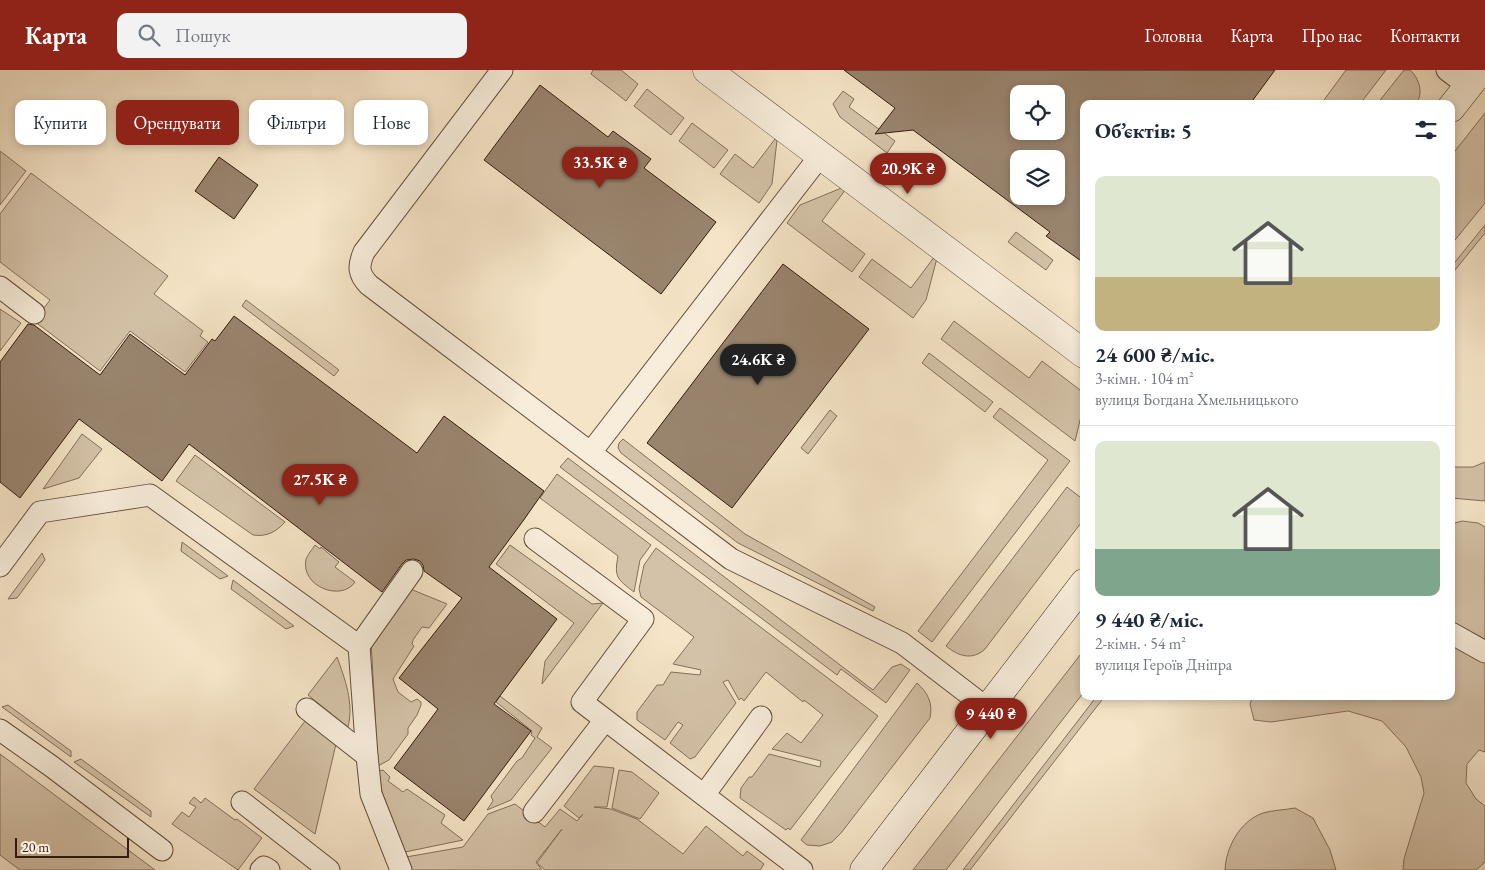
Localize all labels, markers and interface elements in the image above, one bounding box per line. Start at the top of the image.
search box [117,13,467,58]
text: Карта [25,20,87,51]
icon: search [135,21,163,49]
text: Пошук [175,23,231,48]
text: Головна [1145,24,1202,47]
text: Карта [1230,24,1273,47]
text: Про нас [1301,24,1362,47]
text: Контакти [1390,24,1460,47]
map controls [1010,85,1065,205]
button: locate [1010,85,1065,140]
chip: Купити [15,100,106,145]
chip: Орендувати [116,100,239,145]
chip: Фільтри [249,100,344,145]
chip: Нове [354,100,428,145]
icon: filters [1412,116,1440,144]
text: Об’єктів: 5 [1095,117,1192,144]
pin: 33.5K ₴ [554,146,646,189]
button: layers [1010,150,1065,205]
text: 33.5K ₴ [573,152,627,173]
pin: 20.9K ₴ [862,152,954,195]
text: 20.9K ₴ [881,158,935,179]
icon: home [1223,208,1313,298]
text: 24 600 ₴/міс. [1095,341,1215,368]
pin: 24.6K ₴ [712,344,804,386]
text: 24.6K ₴ [731,349,785,370]
text: 3-кімн. · 104 m² [1095,368,1194,389]
text: вулиця Богдана Хмельницького [1095,389,1299,410]
pin: 27.5K ₴ [274,464,366,506]
text: 27.5K ₴ [293,469,347,490]
icon: home [1223,474,1313,564]
text: 9 440 ₴/міс. [1095,606,1204,633]
text: 2-кімн. · 54 m² [1095,633,1186,654]
text: вулиця Героїв Дніпра [1095,654,1232,675]
pin: 9 440 ₴ [945,698,1037,740]
text: 9 440 ₴ [966,703,1016,724]
scale bar [15,835,129,858]
text: 20 m [22,838,49,856]

